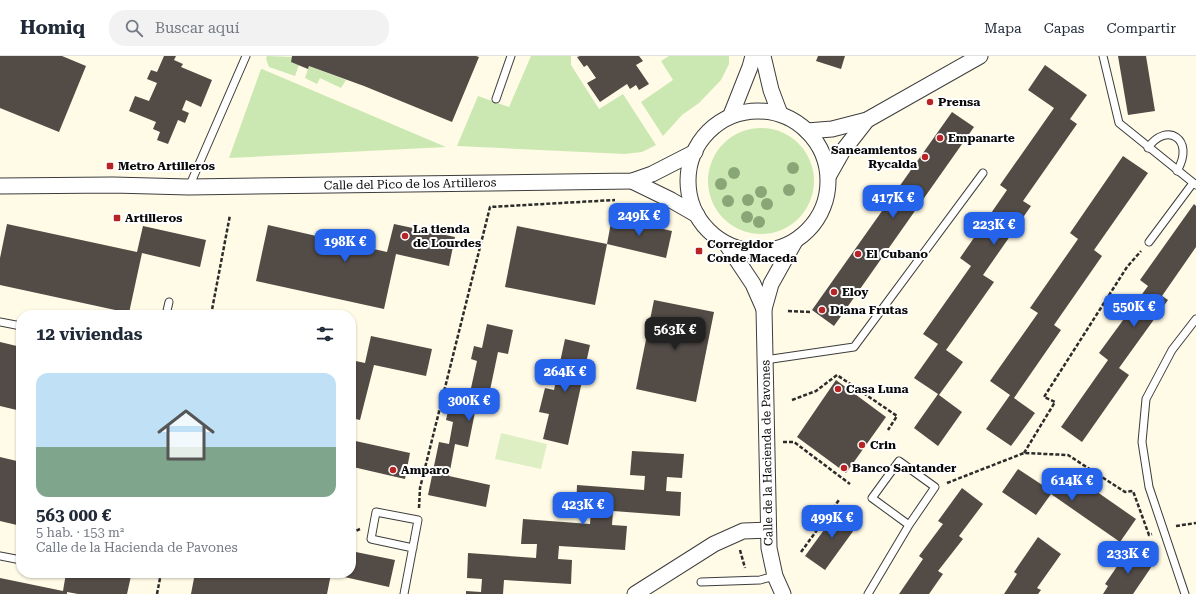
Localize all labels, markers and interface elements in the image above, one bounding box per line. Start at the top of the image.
search box [109,10,389,46]
text: Homiq [20,16,85,39]
icon: search [123,17,145,39]
text: Buscar aquí [155,19,239,37]
text: Mapa [984,20,1022,36]
text: Capas [1044,20,1085,36]
text: Compartir [1107,20,1176,36]
place label: Prensa [938,95,980,109]
marker: Prensa [925,97,935,107]
place label: Empanarte [948,131,1015,145]
marker: Empanarte [935,133,945,143]
place label: Saneamientos Rycalda [831,143,917,171]
marker: Saneamientos Rycalda [920,152,930,162]
place label: Metro Artilleros [118,159,215,173]
marker: Metro Artilleros [105,161,115,171]
street label: Calle del Pico de los Artilleros [324,175,497,193]
pin: 417K € [860,185,926,219]
text: 417K € [872,190,914,205]
pin: 249K € [606,203,672,237]
text: 249K € [618,208,660,223]
place label: Artilleros [125,211,182,225]
pin: 223K € [961,212,1027,246]
marker: Artilleros [112,213,122,223]
text: 223K € [973,217,1015,232]
place label: La tienda de Lourdes [413,222,481,250]
pin: 198K € [312,229,378,263]
marker: La tienda de Lourdes [400,231,410,241]
text: 198K € [324,234,366,249]
place label: Corregidor Conde Maceda [707,237,797,265]
marker: Corregidor Conde Maceda [694,246,704,256]
place label: El Cubano [866,247,928,261]
marker: El Cubano [853,249,863,259]
place label: Eloy [842,285,869,299]
marker: Eloy [829,287,839,297]
pin: 550K € [1101,294,1167,328]
text: 550K € [1113,299,1155,314]
place label: Diana Frutas [830,303,908,317]
marker: Diana Frutas [817,305,827,315]
pin: 563K € [642,317,708,351]
text: 563K € [654,322,696,337]
icon: filters [314,323,336,345]
text: 12 viviendas [36,324,142,344]
pin: 264K € [532,359,598,393]
street label: Calle de la Hacienda de Pavones [758,360,776,546]
text: 264K € [544,364,586,379]
place label: Casa Luna [846,382,909,396]
marker: Casa Luna [833,384,843,394]
pin: 300K € [436,388,502,422]
text: 300K € [448,393,490,408]
icon: home [150,399,222,471]
place label: Crin [870,438,896,452]
marker: Crin [857,440,867,450]
place label: Banco Santander [852,461,957,475]
place label: Amparo [401,463,450,477]
marker: Banco Santander [839,463,849,473]
marker: Amparo [388,465,398,475]
pin: 614K € [1039,468,1105,502]
text: 614K € [1051,473,1093,488]
pin: 423K € [550,492,616,526]
text: 423K € [562,497,604,512]
text: 563 000 € [36,505,111,525]
pin: 499K € [799,505,865,539]
text: 499K € [811,510,853,525]
text: 5 hab. · 153 m² [36,525,124,540]
text: Calle de la Hacienda de Pavones [36,540,238,555]
pin: 233K € [1095,541,1161,575]
text: 233K € [1107,546,1149,561]

